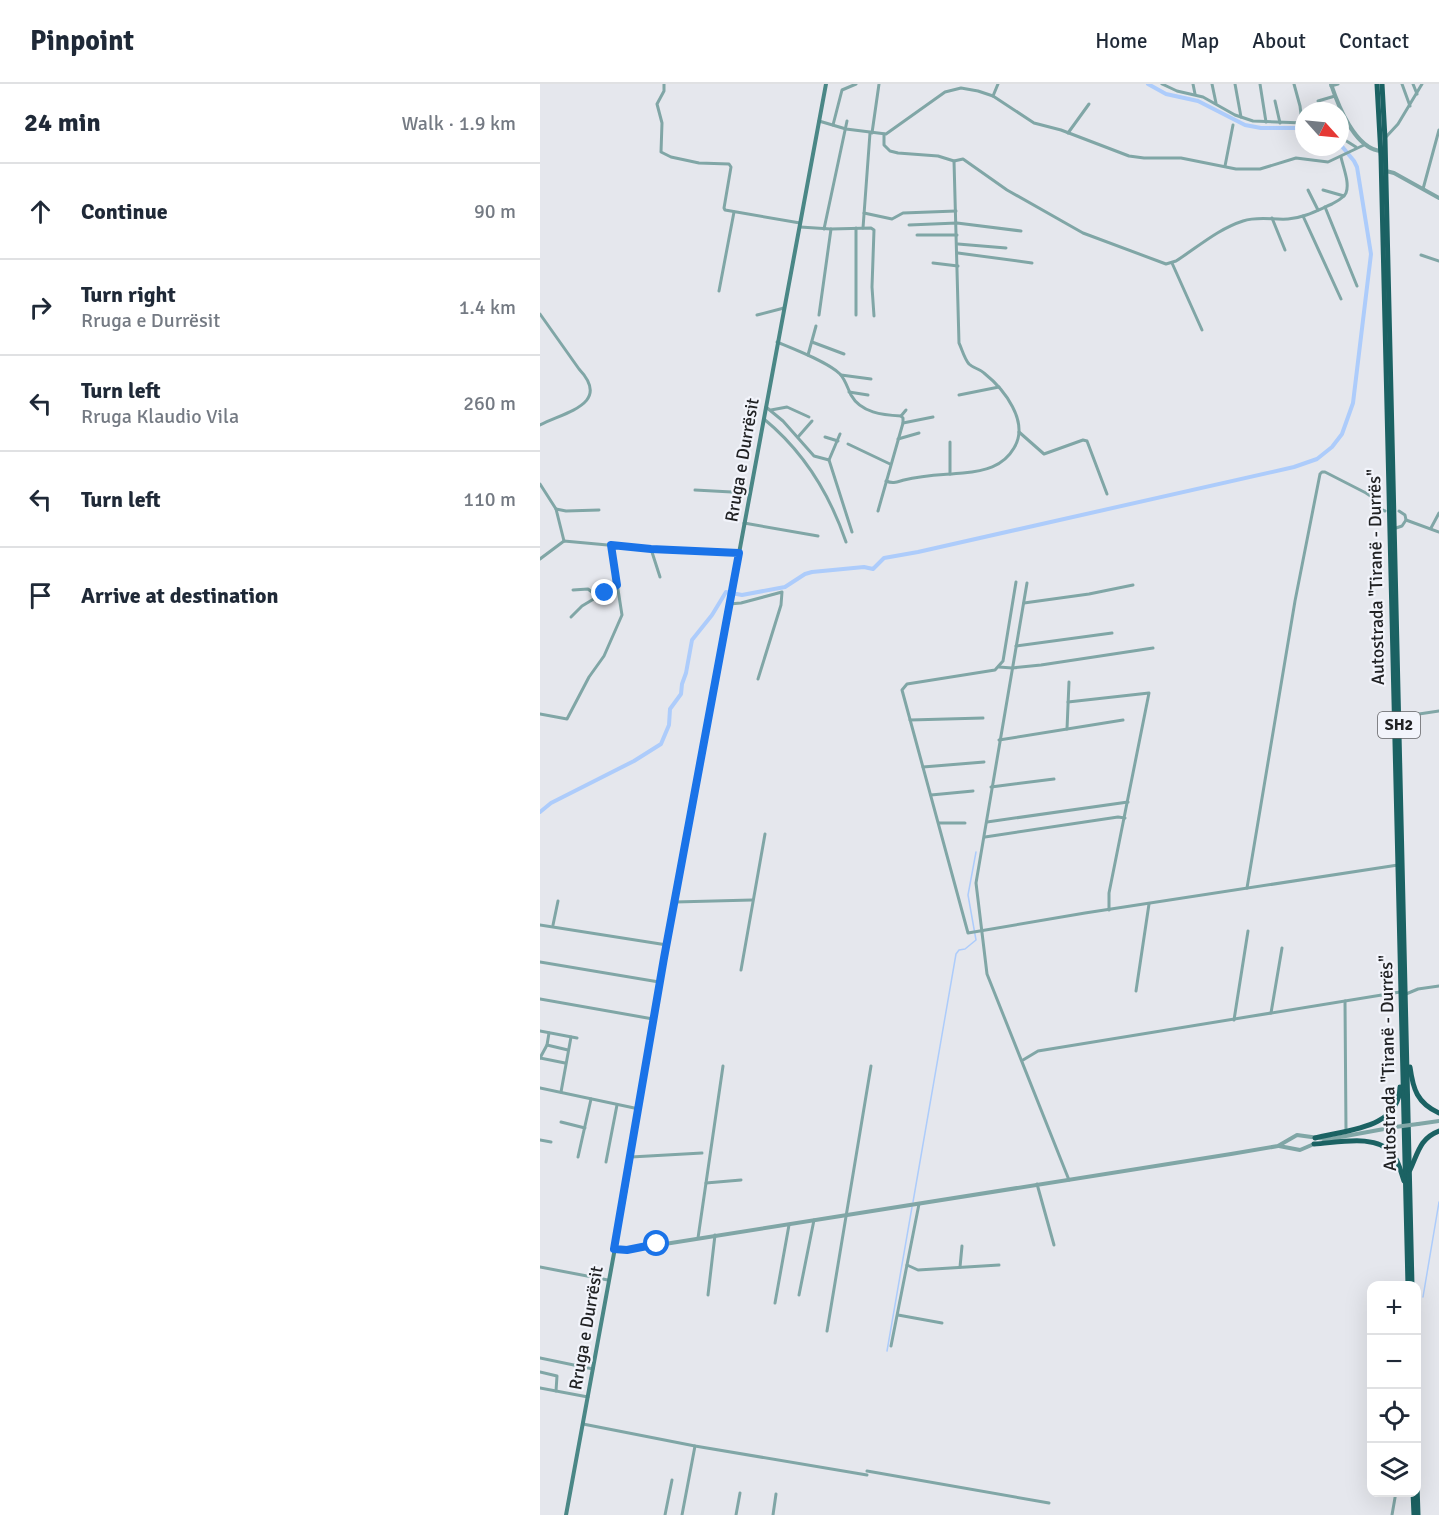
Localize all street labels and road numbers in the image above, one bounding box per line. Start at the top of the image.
street label: Rruga e Durrësit [720,396,764,524]
street label: Autostrada "Tiranë - Durrës" [1363,469,1389,685]
road number: SH2 [1378,712,1420,738]
street label: Autostrada "Tiranë - Durrës" [1375,955,1401,1171]
street label: Rruga e Durrësit [564,1264,608,1392]

